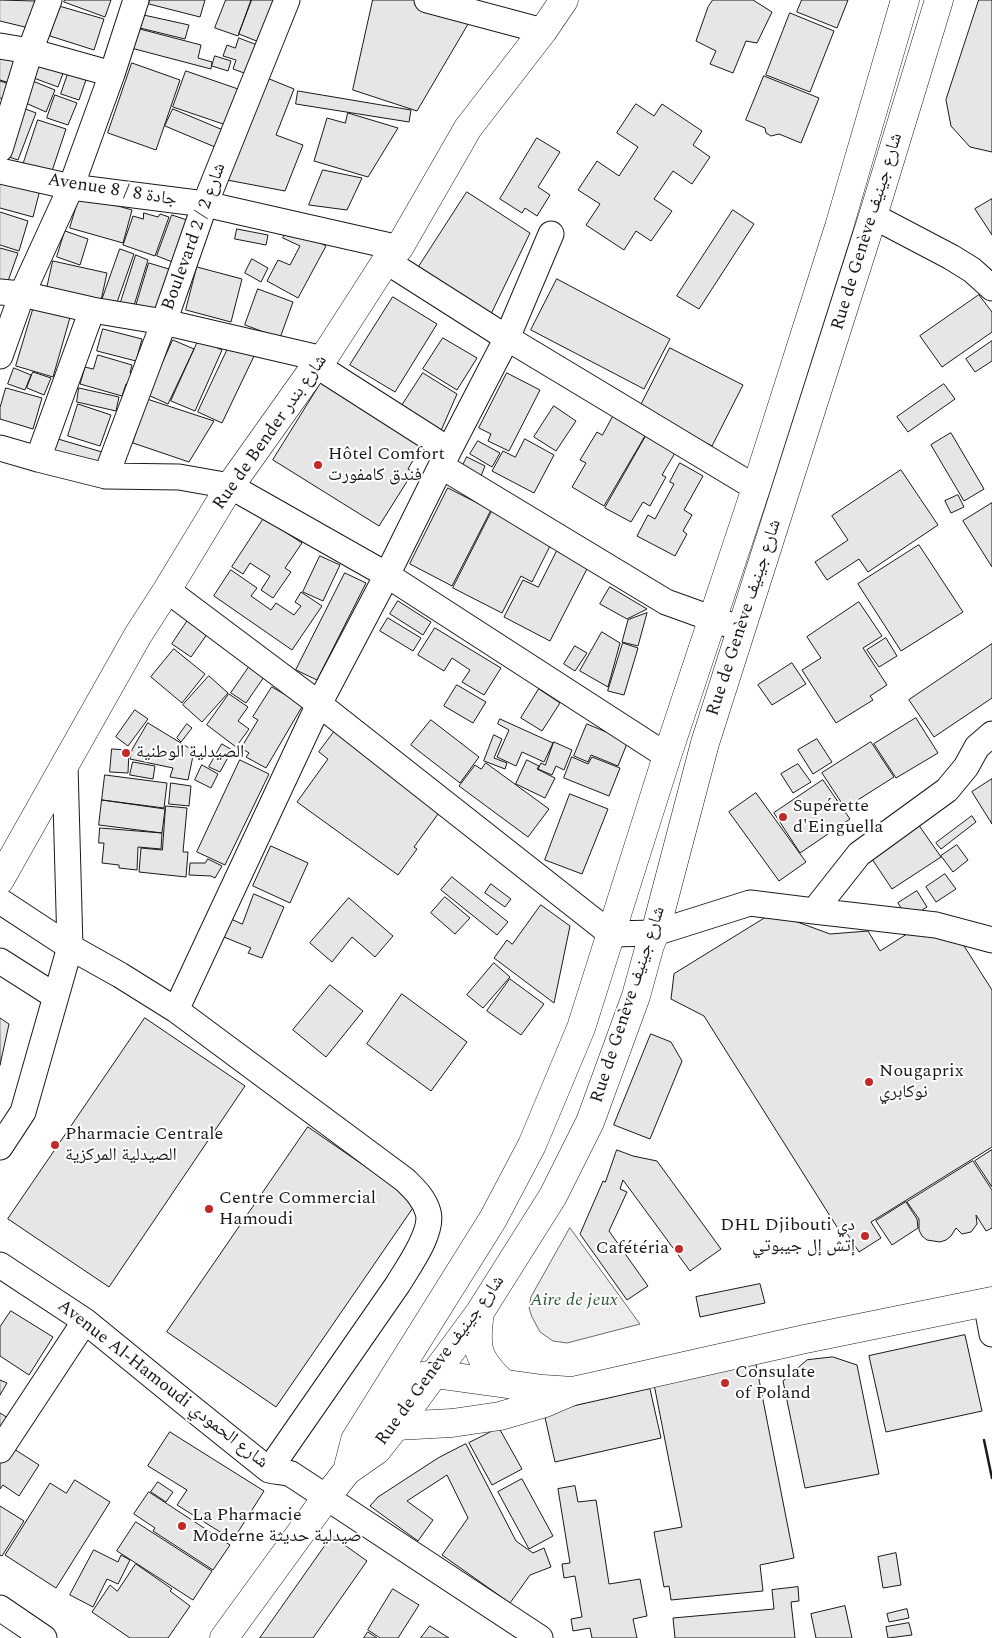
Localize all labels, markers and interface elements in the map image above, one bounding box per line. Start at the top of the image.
street label: Rue de Genève شارع جينيف [828,131,908,333]
street label: Boulevard 2 / شارع 2 [158,160,232,314]
street label: Avenue 8 / جادة 8 [46,170,178,212]
street label: Rue de Bender شارع بندر [209,351,333,515]
place label: Hôtel Comfort فندق كامفورت [328,444,445,486]
marker: Hôtel Comfort فندق كامفورت [312,459,324,471]
street label: Rue de Genève شارع جينيف [703,517,787,719]
place label: الصيدلية الوطنية [136,742,244,764]
marker: الصيدلية الوطنية [120,747,132,759]
place label: Supérette d'Einguella [793,796,883,839]
marker: Supérette d'Einguella [777,811,789,823]
street label: Rue de Genève شارع جينيف [587,904,671,1106]
place label: Nougaprix نوكابري [879,1061,964,1104]
marker: Nougaprix نوكابري [863,1076,875,1088]
place label: Pharmacie Centrale الصيدلية المركزية [65,1124,223,1166]
marker: Pharmacie Centrale الصيدلية المركزية [49,1139,61,1151]
place label: Centre Commercial Hamoudi [219,1188,376,1230]
marker: Centre Commercial Hamoudi [203,1203,215,1215]
place label: DHL Djibouti دي إتش إل جيبوتي [720,1215,855,1258]
marker: DHL Djibouti دي إتش إل جيبوتي [859,1230,871,1242]
place label: Cafétéria [596,1238,669,1260]
marker: Cafétéria [673,1243,685,1255]
street label: Rue de Genève شارع جينيف [372,1272,510,1450]
park label: Aire de jeux [530,1290,618,1312]
street label: Avenue Al-Hamoudi شارع الحمودي [52,1296,272,1474]
place label: Consulate of Poland [735,1362,815,1405]
marker: Consulate of Poland [719,1377,731,1389]
place label: La Pharmacie Moderne صيدلية حديثة [192,1505,362,1548]
marker: La Pharmacie Moderne صيدلية حديثة [176,1520,188,1532]

